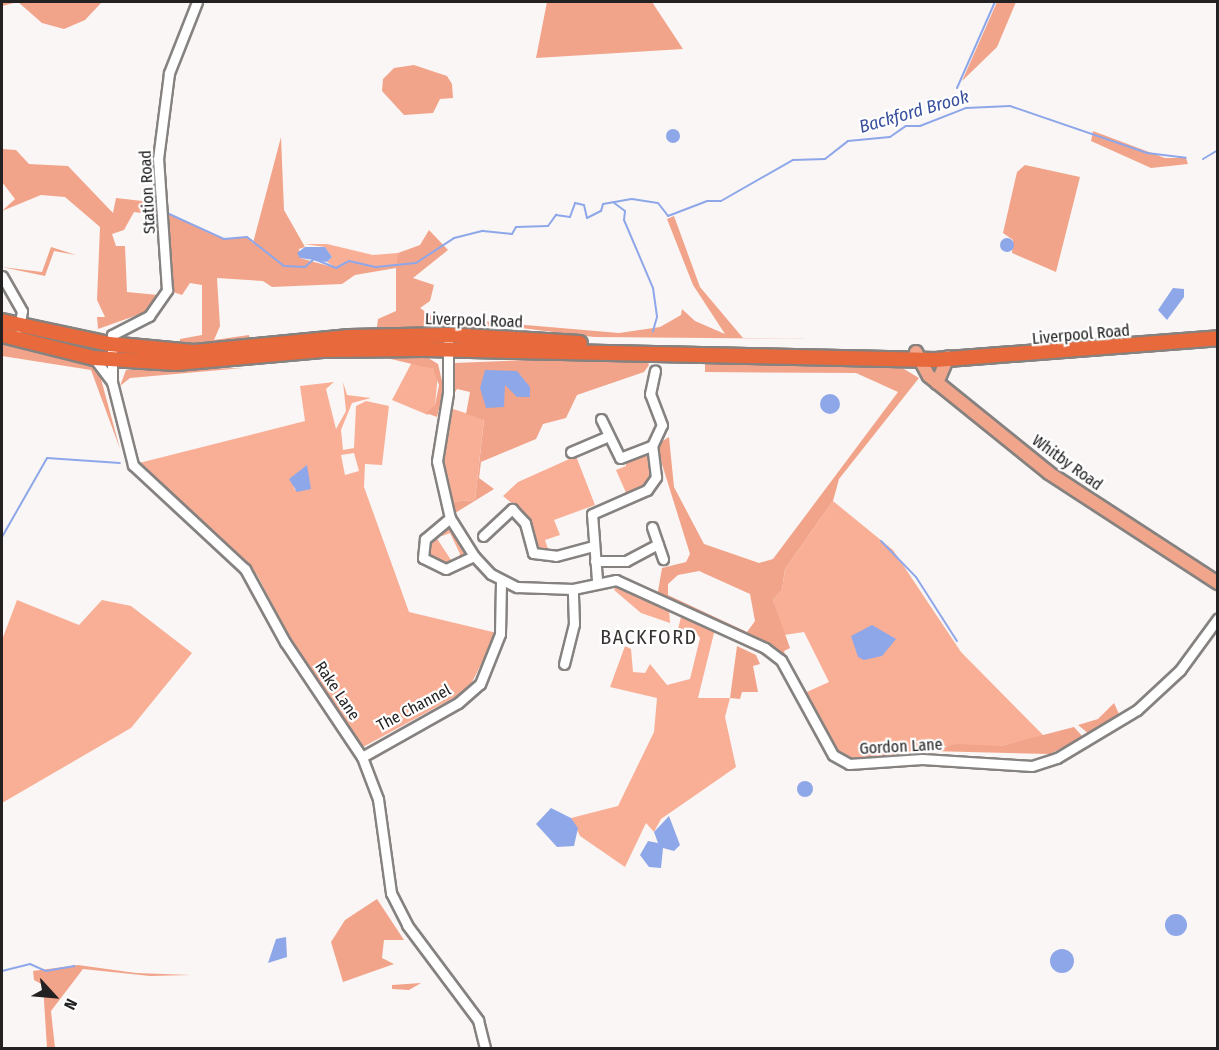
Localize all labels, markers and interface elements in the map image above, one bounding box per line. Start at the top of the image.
water label: Backford Brook [857,86,971,138]
street label: Station Road [136,150,160,234]
street label: Liverpool Road [425,310,523,332]
street label: Liverpool Road [1031,321,1131,349]
street label: Whitby Road [1028,431,1106,495]
district label: BACKFORD [600,625,698,649]
street label: Rake Lane [310,658,364,724]
street label: The Channel [374,681,454,735]
street label: Gordon Lane [859,735,943,759]
north arrow [24,966,84,1026]
text: N [60,996,81,1013]

